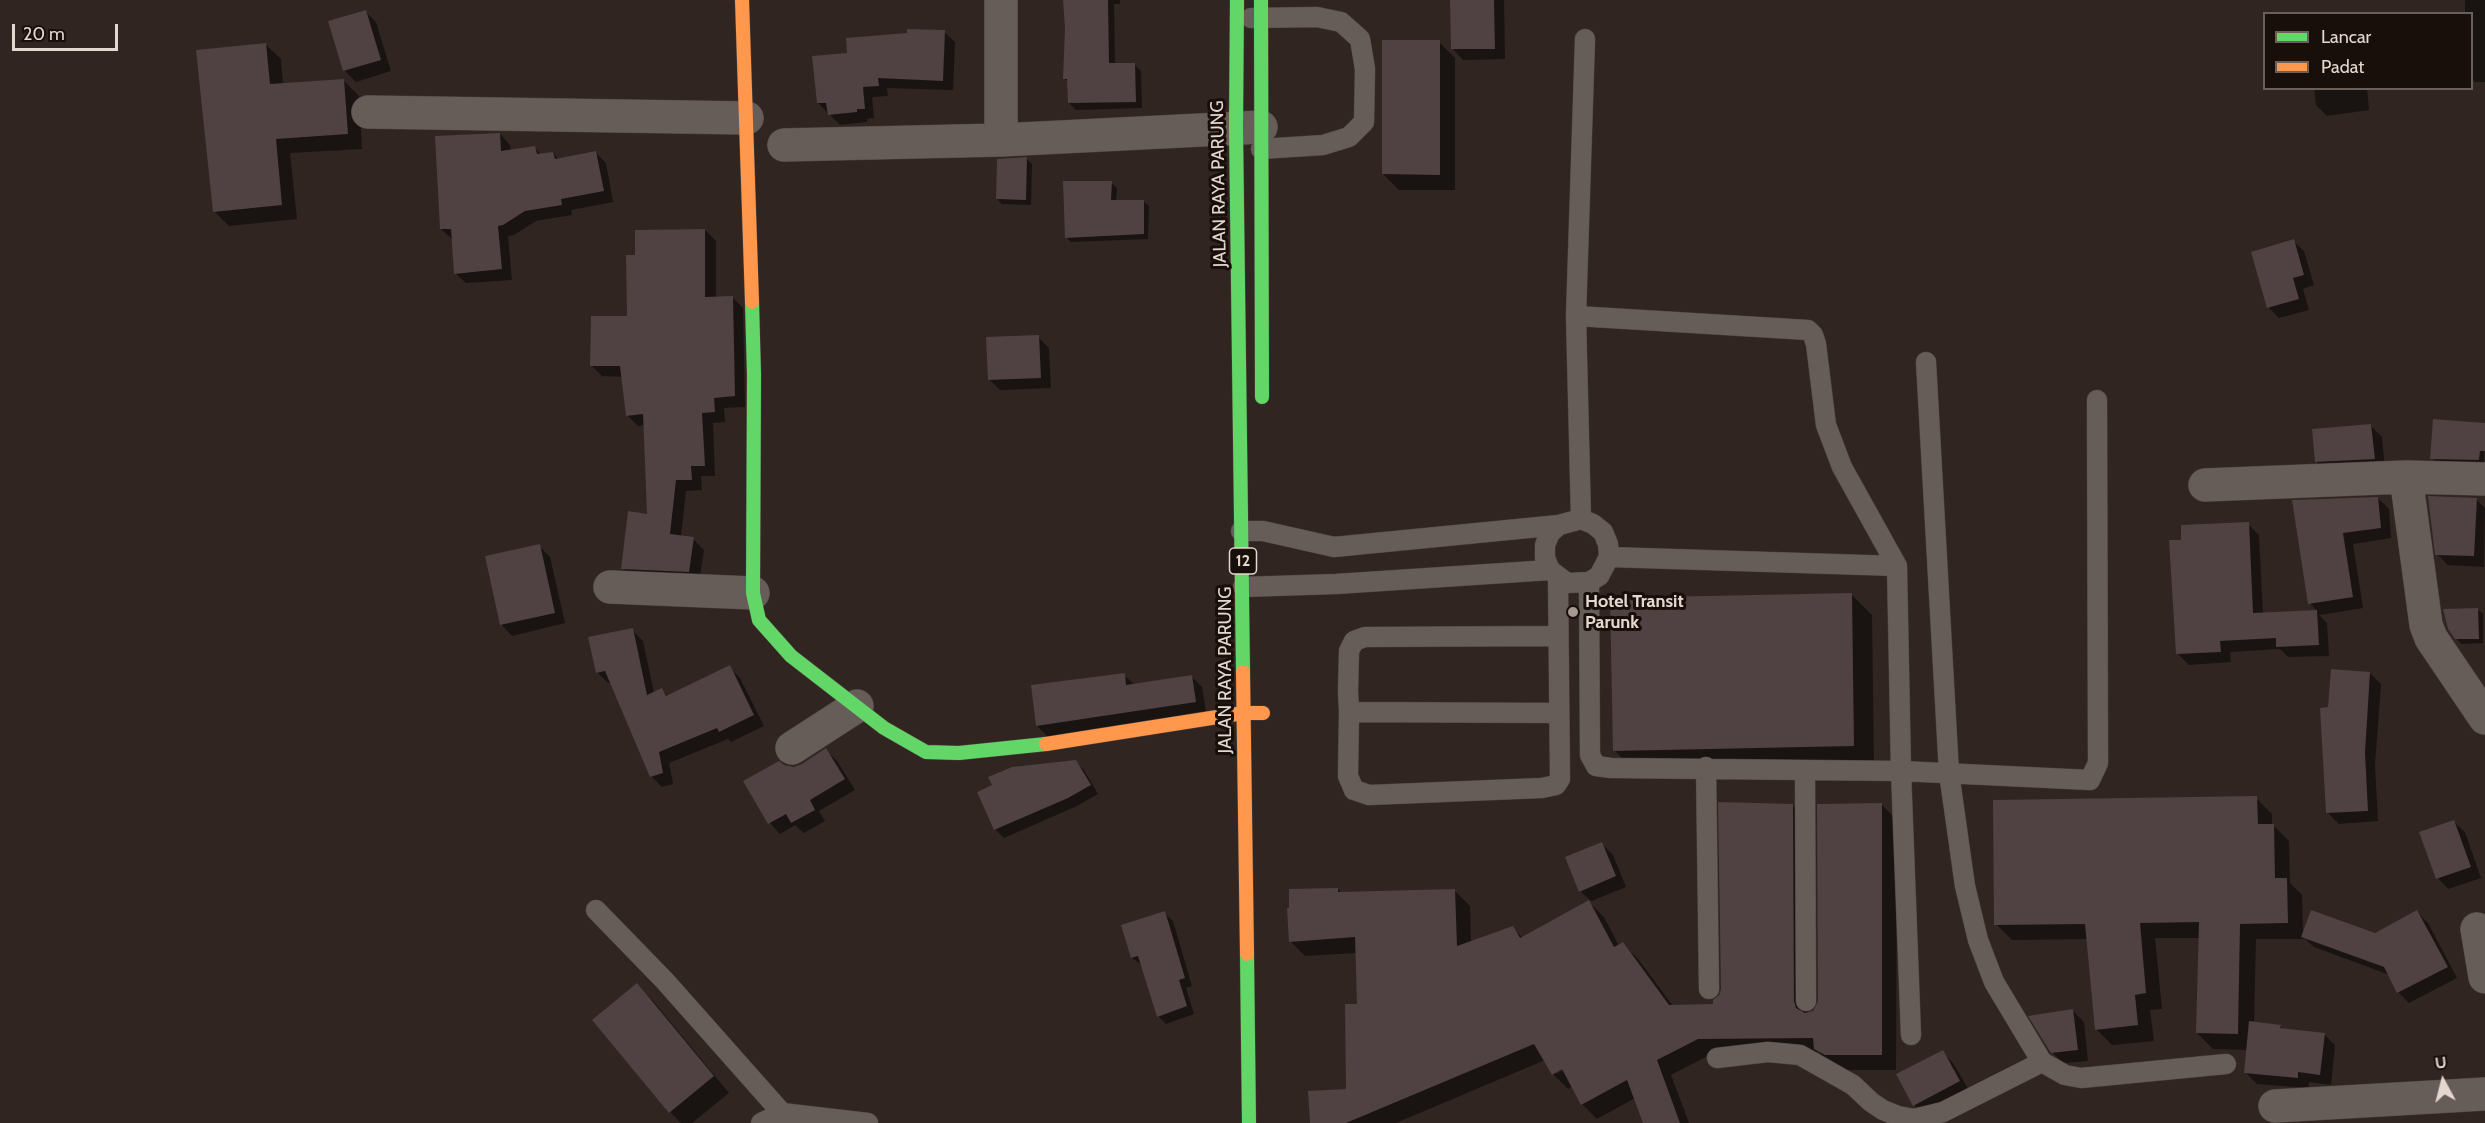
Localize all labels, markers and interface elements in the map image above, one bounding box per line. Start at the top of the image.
scale bar [15,12,122,50]
legend [2263,12,2473,90]
text: 20 m [23,23,65,45]
text: Lancar [2321,26,2371,48]
text: Padat [2321,56,2364,78]
street label: JALAN RAYA PARUNG [1207,100,1231,268]
road number: 12 [1230,548,1256,574]
street label: JALAN RAYA PARUNG [1215,587,1237,753]
place label: Hotel Transit Parunk [1585,591,1684,634]
marker: Hotel Transit Parunk [1566,605,1580,619]
north arrow [2413,1051,2473,1111]
text: U [2434,1053,2448,1073]

